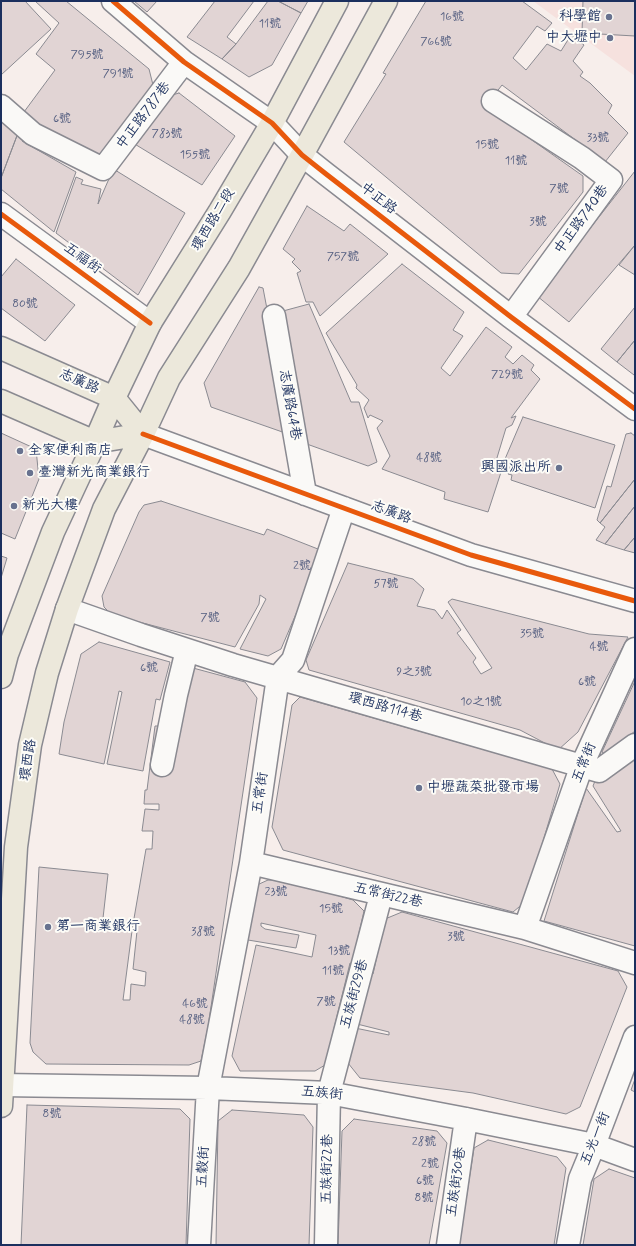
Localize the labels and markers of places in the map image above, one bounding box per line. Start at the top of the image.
place label: 科學館 [559,9,601,25]
marker: 科學館 [604,12,614,22]
place label: 中大壢中 [546,30,602,46]
marker: 中大壢中 [605,33,615,43]
place label: 全家便利商店 [28,443,112,459]
marker: 全家便利商店 [15,446,25,456]
place label: 興國派出所 [481,460,551,476]
marker: 興國派出所 [554,463,564,473]
place label: 臺灣新光商業銀行 [38,465,150,481]
marker: 臺灣新光商業銀行 [25,468,35,478]
place label: 新光大樓 [22,498,78,514]
marker: 新光大樓 [9,501,19,511]
place label: 中壢蔬菜批發市場 [427,780,539,796]
marker: 中壢蔬菜批發市場 [414,783,424,793]
place label: 第一商業銀行 [56,919,140,935]
marker: 第一商業銀行 [43,922,53,932]

